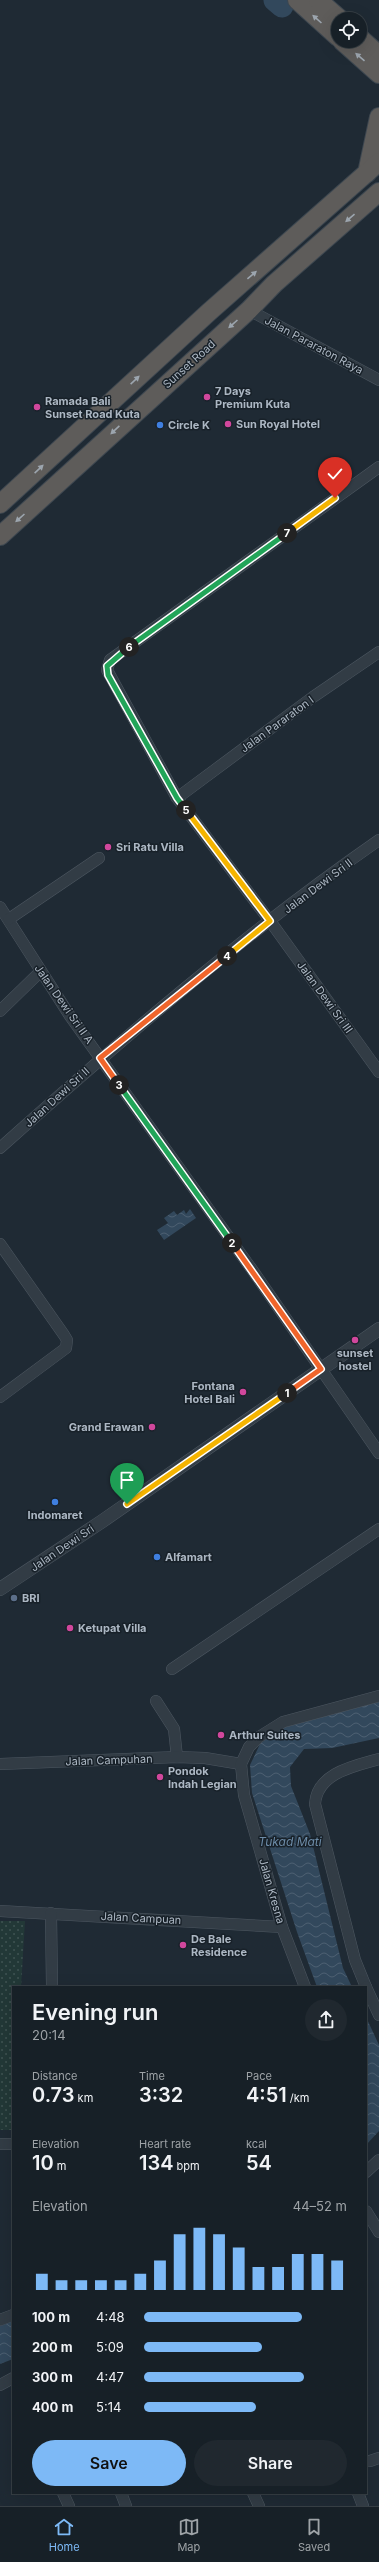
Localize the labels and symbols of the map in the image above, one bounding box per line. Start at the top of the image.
one-way arrow [312,14,323,23]
one-way arrow [355,53,366,62]
one-way arrow [345,213,354,222]
one-way arrow [247,270,258,279]
street label: Jalan Pararaton Raya [262,313,366,377]
one-way arrow [228,320,238,329]
street label: Sunset Road [160,337,218,391]
one-way arrow [130,376,139,385]
place label: 7 Days Premium Kuta [215,384,290,411]
marker: 7 Days Premium Kuta [202,392,212,402]
place label: Ramada Bali Sunset Road Kuta [45,394,140,421]
marker: Ramada Bali Sunset Road Kuta [32,402,42,412]
place label: Sun Royal Hotel [236,417,320,431]
place label: Circle K [168,418,210,432]
marker: Sun Royal Hotel [223,419,233,429]
marker: Circle K [155,420,165,430]
one-way arrow [110,425,120,435]
pin [318,457,352,498]
one-way arrow [34,464,45,473]
one-way arrow [15,513,24,522]
pin: 7 [277,523,297,543]
pin: 6 [119,637,139,657]
street label: Jalan Pararaton I [238,693,316,755]
pin: 5 [176,800,196,820]
place label: Sri Ratu Villa [116,840,184,854]
marker: Sri Ratu Villa [103,842,113,852]
street label: Jalan Dewi Sri II [281,855,355,917]
pin: 4 [217,946,237,966]
street label: Jalan Dewi Sri III [294,958,356,1036]
street label: Jalan Dewi Sri II A [31,962,97,1047]
street label: Jalan Dewi Sri II [22,1064,92,1130]
pin: 3 [109,1075,129,1095]
pin: 2 [222,1233,242,1253]
marker: sunset hostel [350,1335,360,1345]
place label: sunset hostel [337,1346,373,1373]
place label: Fontana Hotel Bali [184,1379,235,1406]
pin: 1 [277,1383,297,1403]
marker: Fontana Hotel Bali [238,1387,248,1397]
place label: Grand Erawan [69,1420,144,1434]
marker: Grand Erawan [147,1422,157,1432]
pin [110,1463,144,1504]
marker: Indomaret [50,1497,60,1507]
place label: Indomaret [28,1508,82,1522]
street label: Jalan Dewi Sri [27,1522,97,1574]
place label: Alfamart [165,1550,212,1564]
marker: Alfamart [152,1552,162,1562]
place label: BRI [22,1591,40,1605]
marker: BRI [9,1593,19,1603]
place label: Ketupat Villa [78,1621,147,1635]
marker: Ketupat Villa [65,1623,75,1633]
place label: Arthur Suites [229,1728,300,1742]
marker: Arthur Suites [216,1730,226,1740]
street label: Jalan Campuhan [65,1751,153,1769]
place label: Pondok Indah Legian [168,1764,237,1791]
marker: Pondok Indah Legian [155,1772,165,1782]
water label: Tukad Mati [258,1834,323,1849]
street label: Jalan Kresna [256,1857,288,1925]
street label: Jalan Campuan [100,1909,182,1927]
place label: De Bale Residence [191,1932,248,1959]
marker: De Bale Residence [178,1940,188,1950]

